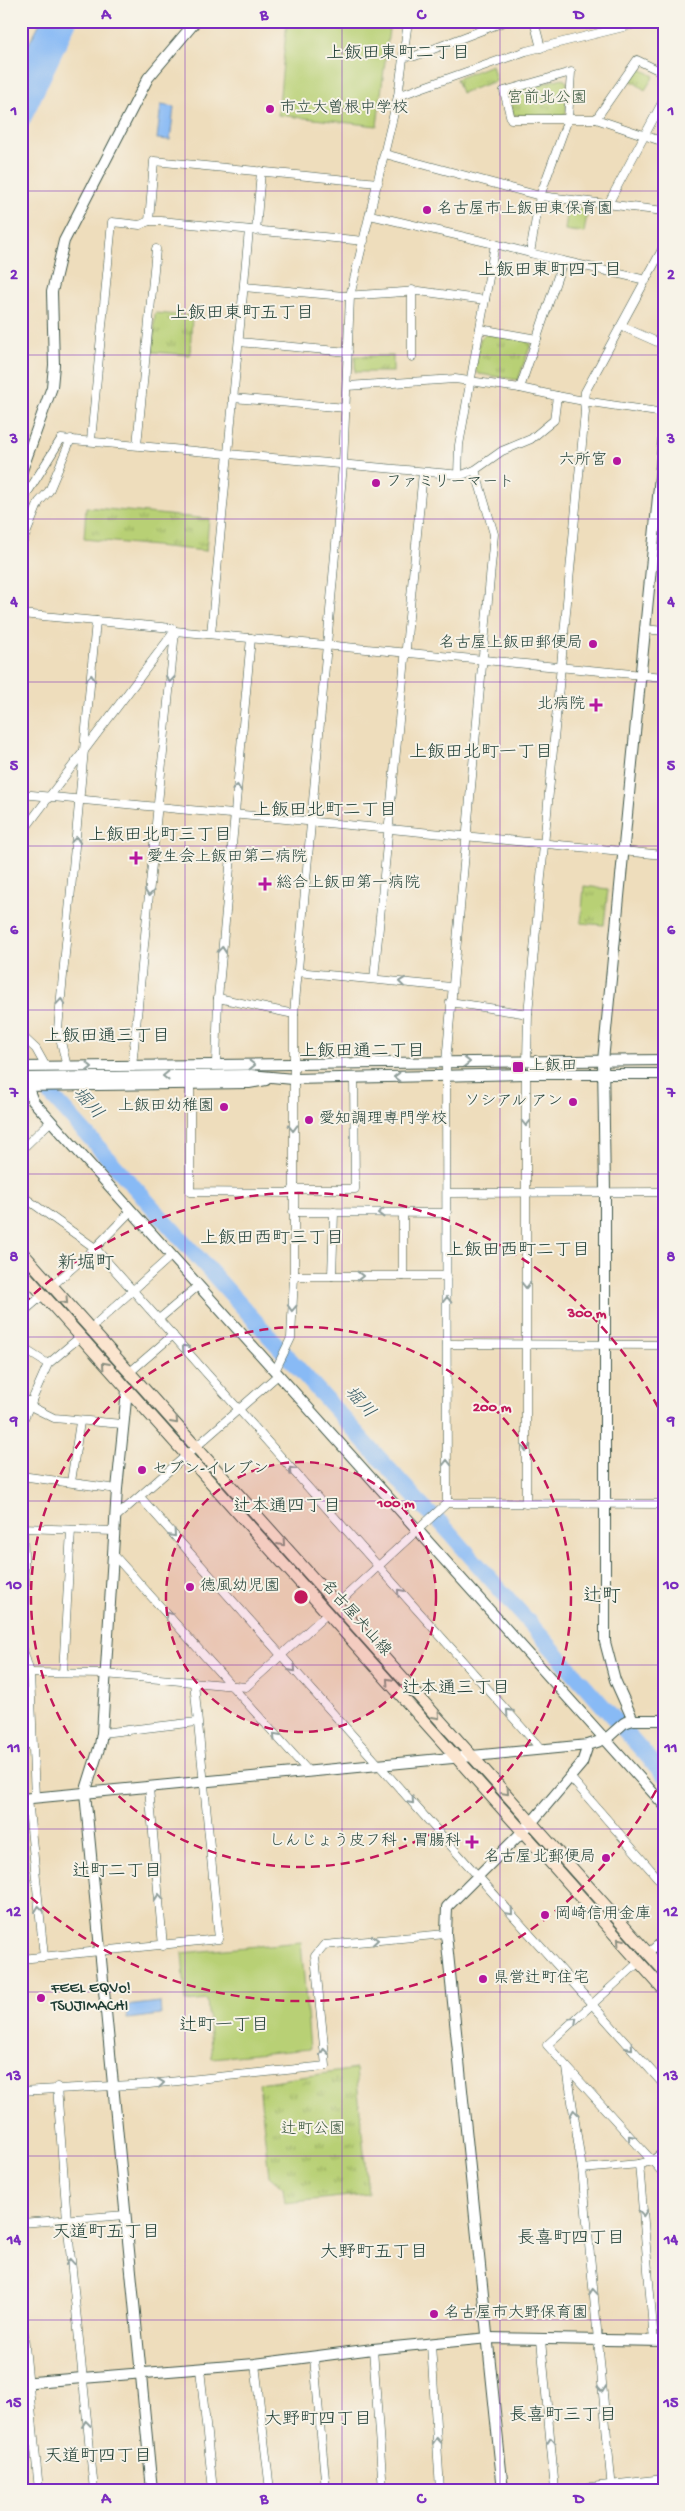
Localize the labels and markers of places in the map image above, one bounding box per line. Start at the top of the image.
place label: 市立大曽根中学校 [280,98,408,119]
marker: 市立大曽根中学校 [264,103,276,115]
place label: 名古屋市上飯田東保育園 [437,199,613,220]
marker: 名古屋市上飯田東保育園 [421,204,433,216]
place label: 六所宮 [559,451,607,471]
marker: 六所宮 [611,455,623,467]
place label: ファミリーマート [386,474,514,493]
marker: ファミリーマート [370,477,382,489]
place label: 名古屋上飯田郵便局 [439,634,583,654]
marker: 名古屋上飯田郵便局 [587,638,599,650]
place label: 北病院 [537,695,585,715]
marker: 北病院 [589,698,603,712]
place label: 愛生会上飯田第二病院 [147,847,307,868]
marker: 愛生会上飯田第二病院 [129,851,143,865]
place label: 総合上飯田第一病院 [276,873,420,894]
marker: 総合上飯田第一病院 [258,877,272,891]
place label: 上飯田 [529,1057,577,1077]
marker: 上飯田 [511,1060,525,1074]
place label: ソシアル アン [464,1093,563,1112]
marker: ソシアル アン [567,1096,579,1108]
place label: 上飯田幼稚園 [118,1097,214,1117]
marker: 上飯田幼稚園 [218,1101,230,1113]
place label: 愛知調理専門学校 [319,1109,447,1130]
marker: 愛知調理専門学校 [303,1114,315,1126]
place label: セブン-イレブン [152,1460,269,1480]
marker: セブン-イレブン [136,1464,148,1476]
place label: 徳風幼児園 [200,1577,280,1597]
marker: 徳風幼児園 [184,1581,196,1593]
centre of rings [292,1588,310,1606]
place label: しんじょう皮フ科・胃腸科 [269,1832,461,1852]
marker: しんじょう皮フ科・胃腸科 [465,1835,479,1849]
place label: 名古屋北郵便局 [484,1848,596,1868]
marker: 名古屋北郵便局 [600,1852,612,1864]
place label: 岡崎信用金庫 [555,1904,651,1925]
marker: 岡崎信用金庫 [539,1909,551,1921]
place label: 県営辻町住宅 [493,1969,589,1989]
marker: 県営辻町住宅 [477,1973,489,1985]
place label: FEEL EQVo! TSUJIMACHI [50,1980,131,2017]
marker: FEEL EQVo! TSUJIMACHI [35,1992,47,2004]
place label: 名古屋市大野保育園 [444,2304,588,2324]
marker: 名古屋市大野保育園 [428,2308,440,2320]

